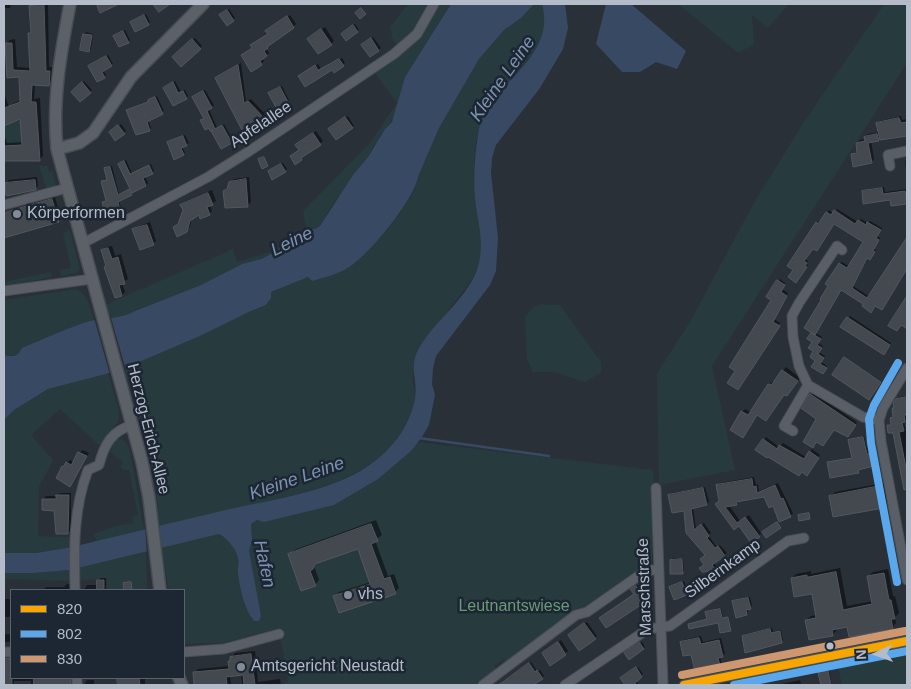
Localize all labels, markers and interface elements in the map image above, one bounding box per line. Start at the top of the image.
water label: Kleine Leine [466,32,540,126]
street label: Apfelallee [227,97,295,153]
place label: Körperformen [27,204,125,224]
marker: Körperformen [11,208,23,220]
water label: Leine [267,223,317,261]
street label: Herzog-Erich-Allee [122,362,174,496]
water label: Kleine Leine [247,453,347,505]
street label: Silbernkamp [681,535,765,603]
water label: Hafen [248,538,280,590]
street label: Marschstraße [634,538,656,636]
place label: vhs [358,585,383,605]
legend [10,589,185,679]
marker: vhs [342,589,354,601]
park label: Leutnantswiese [458,597,570,617]
text: 820 [57,600,82,617]
text: 802 [57,625,82,642]
north arrow [851,629,901,679]
unlabelled marker [825,641,835,651]
text: N [853,649,869,660]
text: 830 [57,650,82,667]
place label: Amtsgericht Neustadt [251,657,404,677]
marker: Amtsgericht Neustadt [235,661,247,673]

